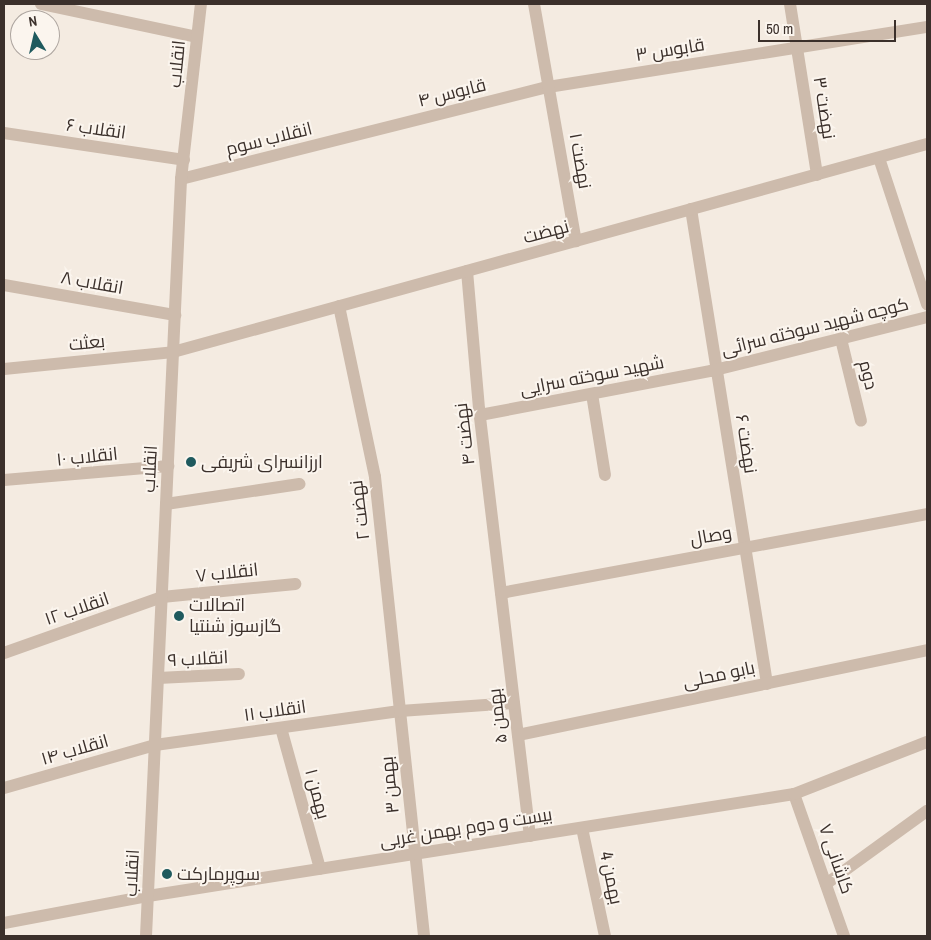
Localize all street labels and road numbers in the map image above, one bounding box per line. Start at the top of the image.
street label: ۳ قابوس [634,34,706,66]
street label: انقلاب [164,39,190,89]
street label: ۴ قابوس [416,74,488,112]
street label: ۳ نهضت [808,75,840,141]
street label: ۶ انقلاب [65,114,127,144]
street label: انقلاب سوم [224,118,314,160]
street label: ۱ نهضت [564,131,596,191]
street label: نهضت [521,216,571,248]
street label: ۸ انقلاب [59,267,125,299]
street label: کوچه شهید سوخته سرائی [719,293,911,361]
street label: بعثت [68,330,106,356]
street label: شهید سوخته سرایی [518,351,666,401]
street label: دوم [854,358,882,392]
street label: ۴ نهضت [450,402,480,466]
street label: ۶ نهضت [731,413,761,475]
street label: ۱۰ انقلاب [55,443,119,471]
street label: انقلاب [138,445,162,493]
street label: ۲ نهضت [346,479,374,541]
street label: وصال [689,522,733,550]
street label: ۷ انقلاب [195,559,259,587]
street label: ۱۲ انقلاب [42,588,112,630]
street label: ۹ انقلاب [167,647,229,671]
street label: بابو محلی [681,657,757,693]
street label: ۵ بهمن [484,687,512,745]
street label: ۱۱ انقلاب [242,696,308,726]
street label: ۱۴ انقلاب [39,730,111,770]
street label: ۳ بهمن [376,755,404,815]
street label: ۱ بهمن [300,767,334,821]
street label: بیست و دوم بهمن غربی [378,804,554,852]
street label: ۷ کاشانی [814,821,858,897]
street label: انقلاب [120,849,144,897]
street label: بهمن 4 [595,849,627,907]

